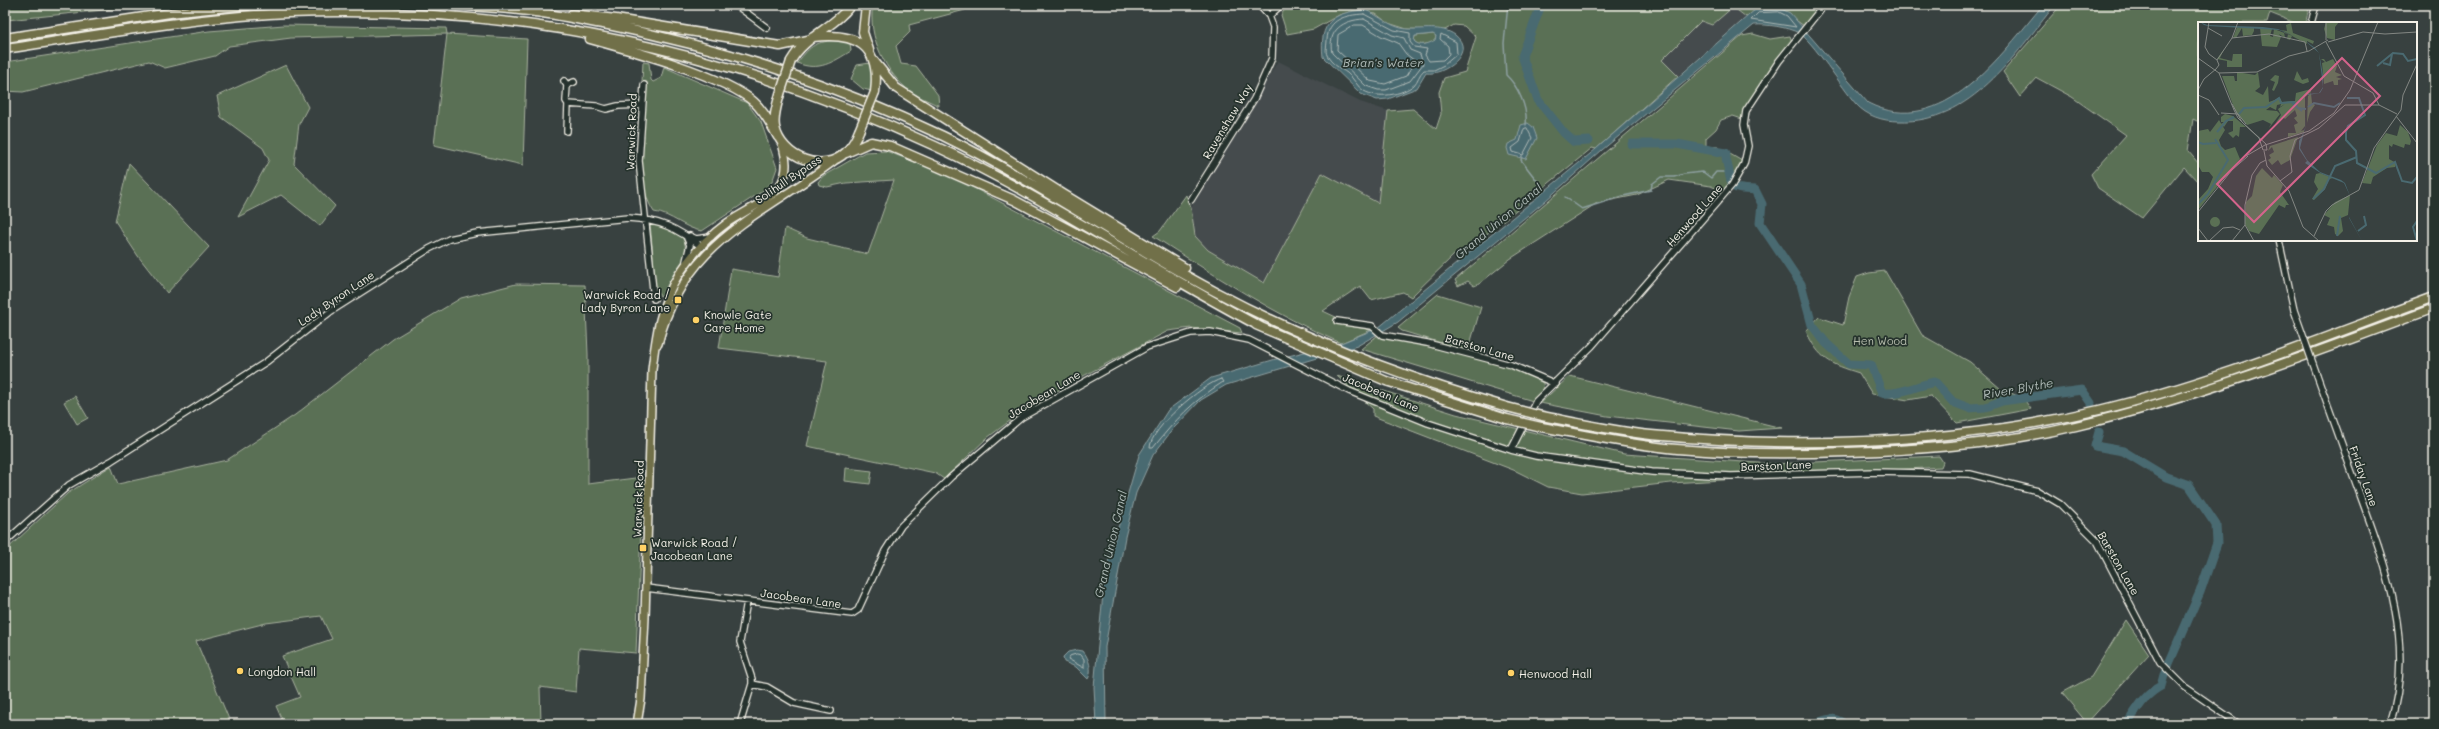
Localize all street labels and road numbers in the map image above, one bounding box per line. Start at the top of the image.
street label: Ravenshaw Way [1199,80,1256,161]
street label: Warwick Road [622,93,640,171]
street label: Solihull Bypass [752,151,824,207]
street label: Henwood Lane [1663,180,1725,249]
street label: Lady Byron Lane [295,267,377,329]
street label: Barston Lane [1444,330,1516,364]
street label: Jacobean Lane [1005,366,1083,421]
street label: Jacobean Lane [1340,369,1422,415]
street label: Friday Lane [2346,444,2382,509]
street label: Barston Lane [1740,456,1812,474]
street label: Warwick Road [629,460,647,538]
street label: Barston Lane [2095,528,2143,598]
street label: Jacobean Lane [759,585,843,611]

